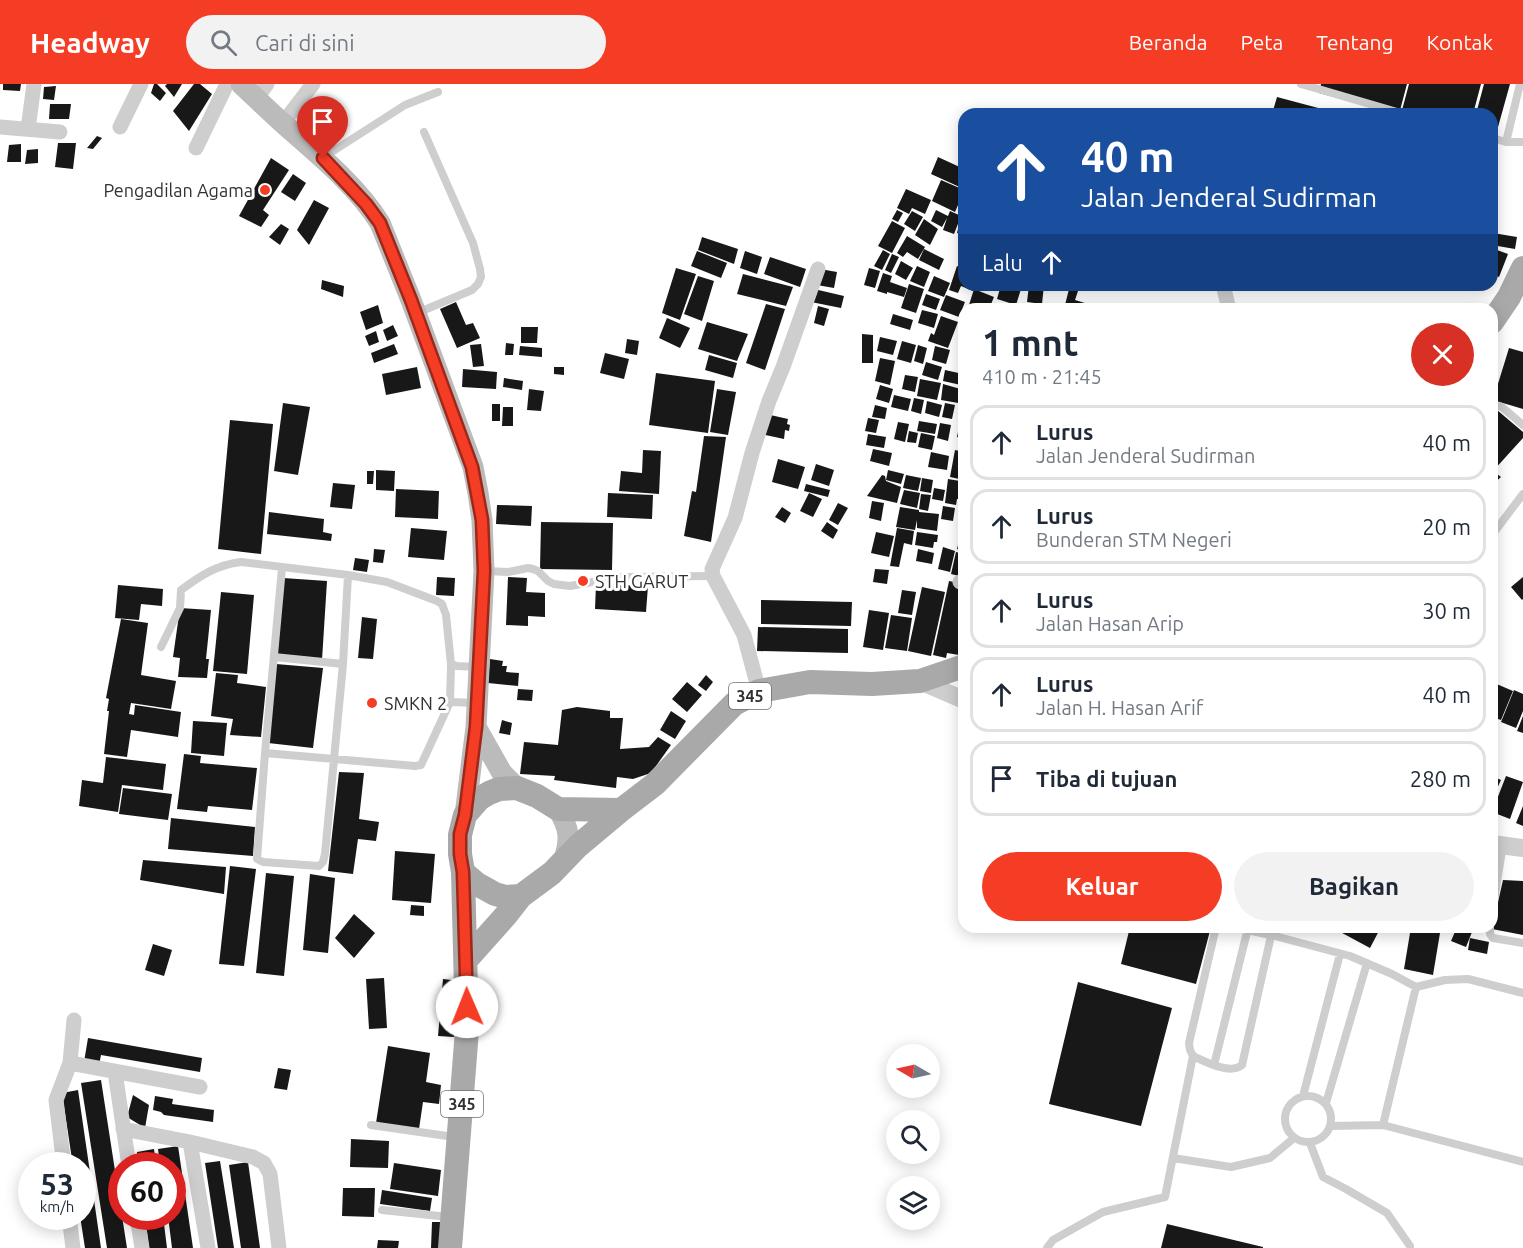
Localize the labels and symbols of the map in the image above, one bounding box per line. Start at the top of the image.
pin [297,96,348,158]
place label: Pengadilan Agama [103,180,253,200]
marker: Pengadilan Agama [258,183,272,197]
place label: STH GARUT [595,571,688,591]
marker: STH GARUT [576,574,590,588]
road number: 345 [729,683,771,709]
place label: SMKN 2 [384,693,447,713]
marker: SMKN 2 [365,696,379,710]
position arrow [435,975,499,1039]
north arrow [886,1044,940,1098]
road number: 345 [441,1091,483,1117]
speed limit sign: 60 [108,1152,186,1230]

